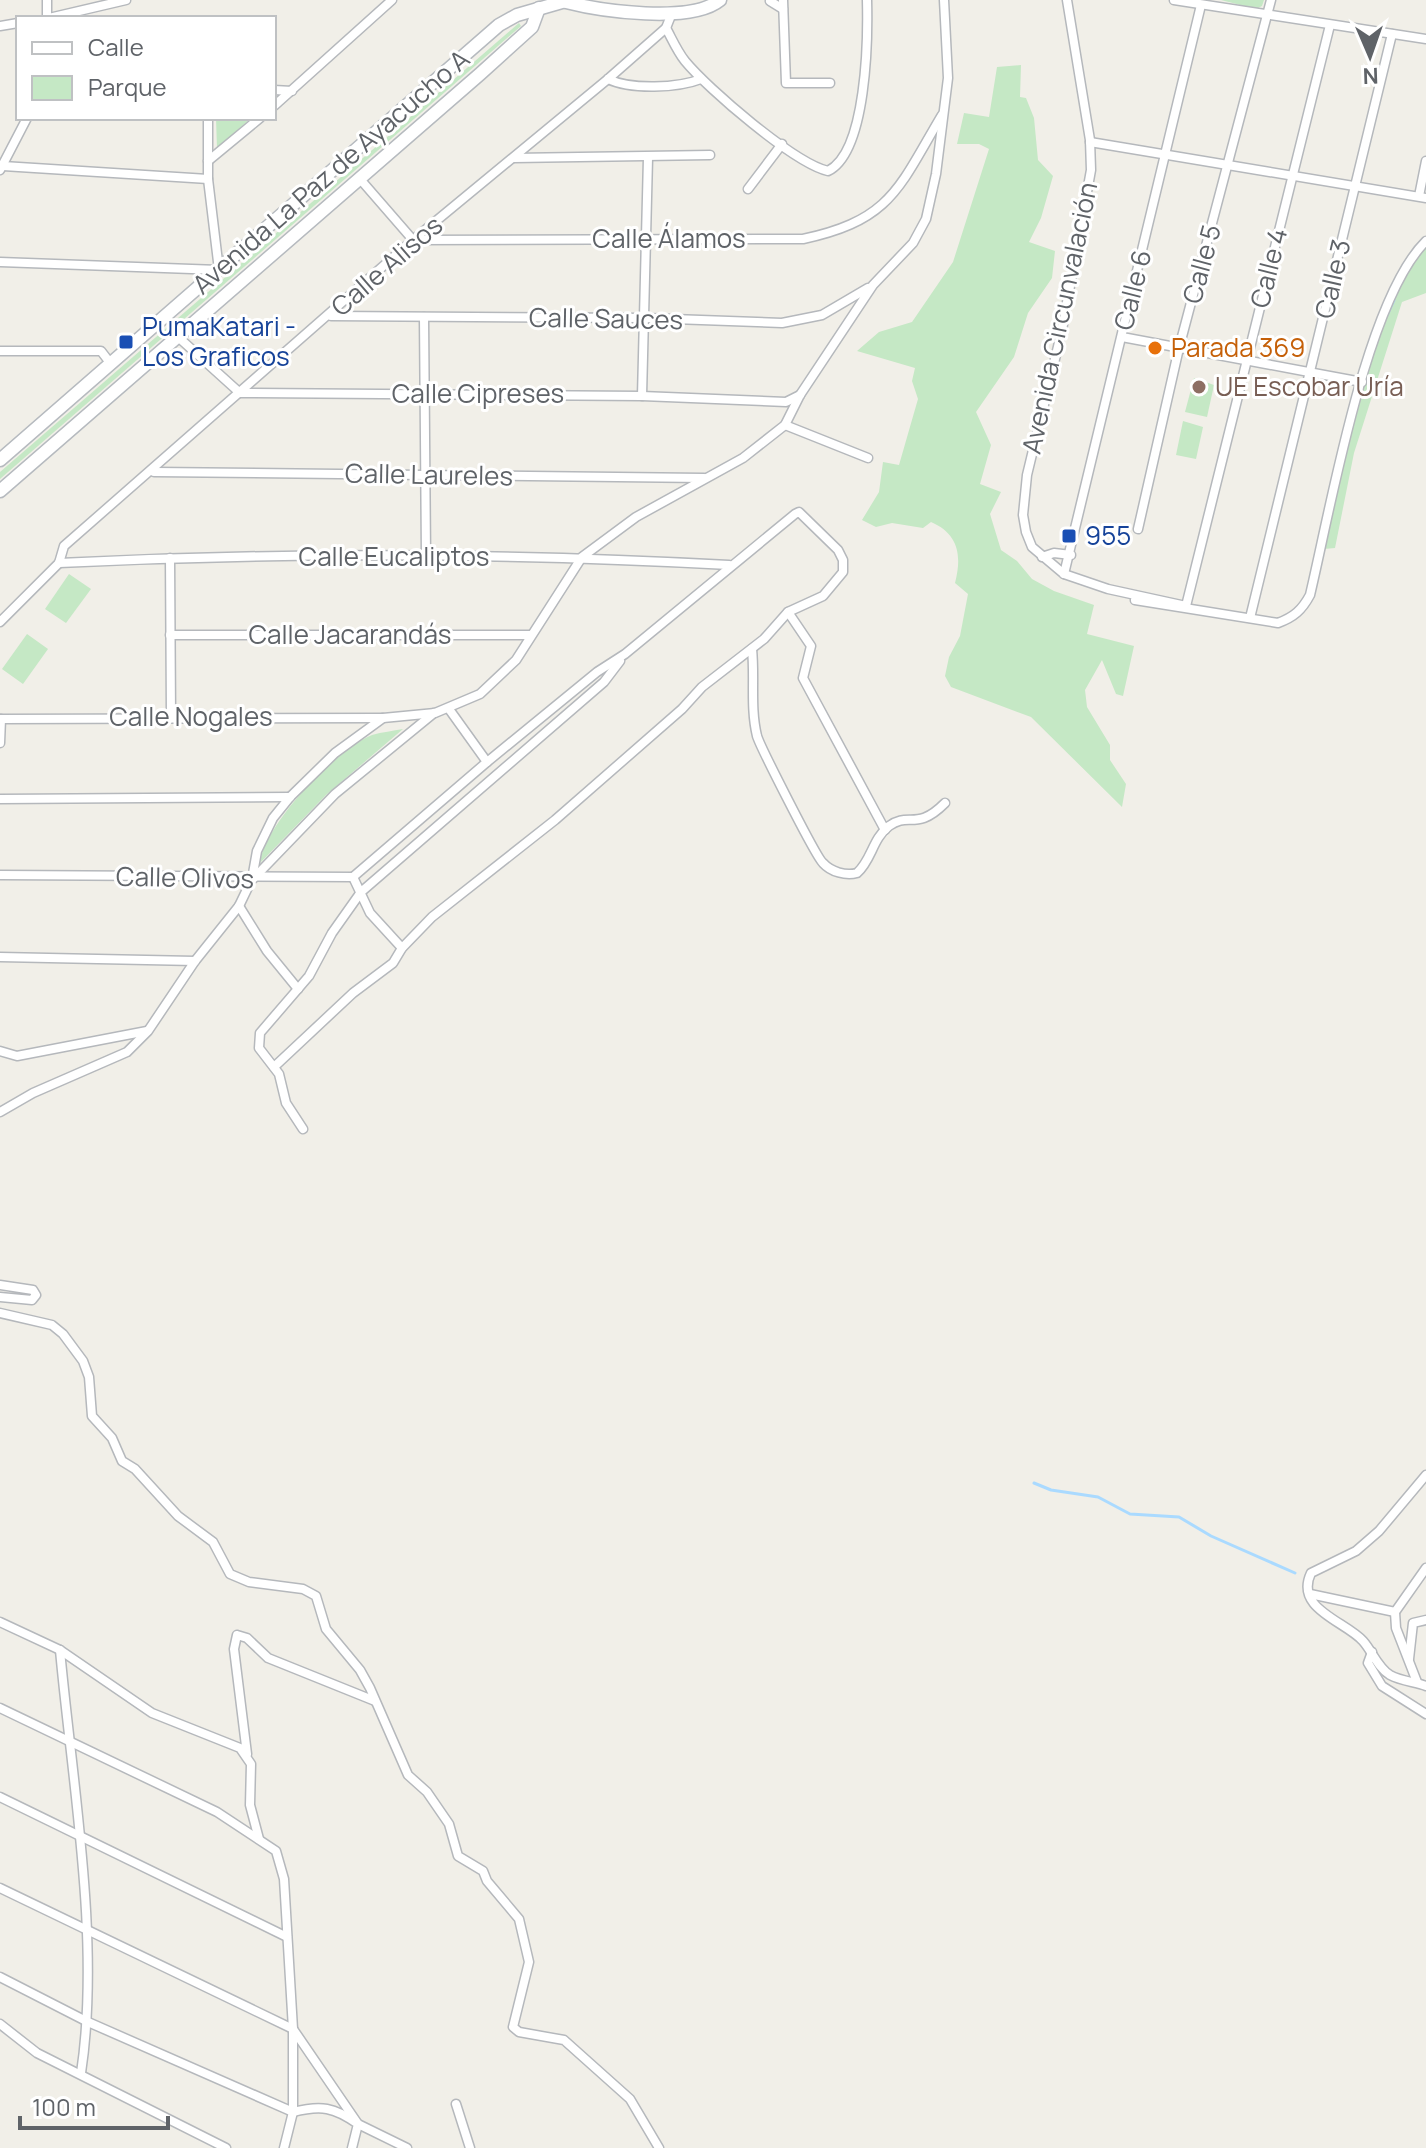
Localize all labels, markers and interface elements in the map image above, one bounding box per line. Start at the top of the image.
legend [16,16,276,120]
north arrow [1330,16,1410,96]
text: Calle [88,30,144,63]
street label: Avenida La Paz de Ayacucho A [184,41,477,302]
text: N [1362,61,1379,91]
text: Parque [88,70,166,103]
street label: Avenida Circunvalación [1013,179,1105,457]
street label: Calle Alisos [323,207,450,324]
street label: Calle Álamos [592,220,746,256]
street label: Calle 5 [1173,220,1229,307]
street label: Calle 4 [1241,224,1295,311]
street label: Calle 3 [1305,236,1359,322]
street label: Calle 6 [1105,246,1159,334]
street label: Calle Sauces [529,299,683,337]
place label: PumaKatari - Los Graficos [142,308,296,374]
place label: Parada 369 [1171,329,1305,365]
marker: PumaKatari - Los Graficos [117,333,135,351]
marker: Parada 369 [1146,339,1164,357]
place label: UE Escobar Uría [1215,368,1404,404]
street label: Calle Cipreses [392,375,564,411]
marker: UE Escobar Uría [1190,378,1208,396]
street label: Calle Laureles [345,455,513,493]
place label: 955 [1085,517,1131,553]
marker: 955 [1060,527,1078,545]
street label: Calle Eucaliptos [299,538,489,574]
street label: Calle Jacarandás [249,616,451,652]
street label: Calle Nogales [109,698,273,734]
street label: Calle Olivos [116,858,254,896]
scale bar [20,2080,168,2130]
text: 100 m [32,2090,96,2123]

